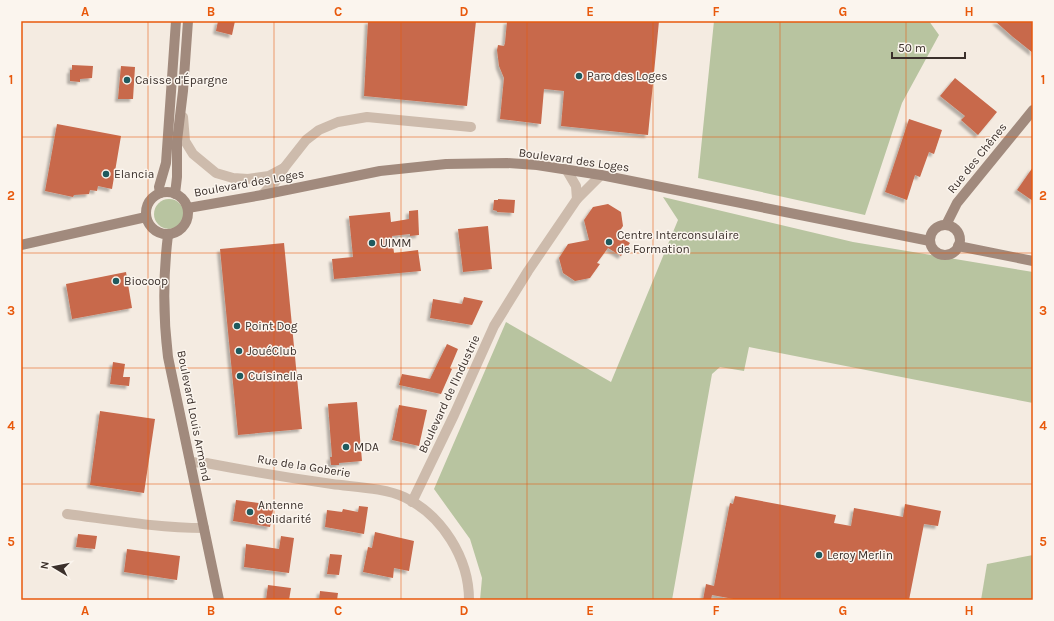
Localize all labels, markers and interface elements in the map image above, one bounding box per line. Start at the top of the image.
text: A [81,4,89,19]
text: B [207,4,215,19]
text: C [334,4,342,19]
text: D [460,4,469,19]
text: E [586,4,594,19]
text: F [712,4,720,19]
text: G [839,4,847,19]
text: H [964,4,974,19]
scale bar [892,34,965,60]
text: 50 m [898,41,926,55]
place label: Parc des Loges [587,69,667,83]
marker: Parc des Loges [574,71,584,81]
text: 1 [9,72,13,87]
place label: Caisse d'Épargne [135,72,228,87]
text: 1 [1041,72,1045,87]
marker: Caisse d'Épargne [122,75,132,85]
street label: Rue des Chênes [944,120,1010,196]
street label: Boulevard des Loges [518,145,630,175]
street label: Boulevard des Loges [193,166,305,200]
place label: Elancia [114,167,154,181]
marker: Elancia [101,169,111,179]
text: 2 [7,188,15,203]
text: 2 [1039,188,1047,203]
place label: Centre Interconsulaire de Formation [617,228,739,256]
place label: UIMM [380,236,412,250]
marker: Centre Interconsulaire de Formation [604,237,614,247]
marker: UIMM [367,238,377,248]
place label: Biocoop [124,274,168,288]
marker: Biocoop [111,276,121,286]
text: 3 [7,303,15,318]
text: 3 [1039,303,1047,318]
place label: Point Dog [245,319,298,333]
marker: Point Dog [232,321,242,331]
street label: Boulevard de l'Industrie [415,333,483,455]
place label: JouéClub [247,344,297,358]
marker: JouéClub [234,346,244,356]
street label: Boulevard Louis Armand [174,349,214,483]
place label: Cuisinella [248,369,303,383]
marker: Cuisinella [235,371,245,381]
text: 4 [7,418,15,433]
text: 4 [1039,418,1047,433]
place label: MDA [354,440,379,454]
marker: MDA [341,442,351,452]
street label: Rue de la Goberie [256,452,352,480]
place label: Antenne Solidarité [258,498,311,526]
marker: Antenne Solidarité [245,507,255,517]
text: 5 [7,534,15,549]
text: 5 [1039,534,1047,549]
north arrow [34,547,74,587]
place label: Leroy Merlin [827,548,893,562]
marker: Leroy Merlin [814,550,824,560]
text: N [38,560,52,570]
text: A [81,603,89,618]
text: B [207,603,215,618]
text: C [334,603,342,618]
text: D [460,603,469,618]
text: E [586,603,594,618]
text: F [712,603,720,618]
text: G [839,603,847,618]
text: H [964,603,974,618]

